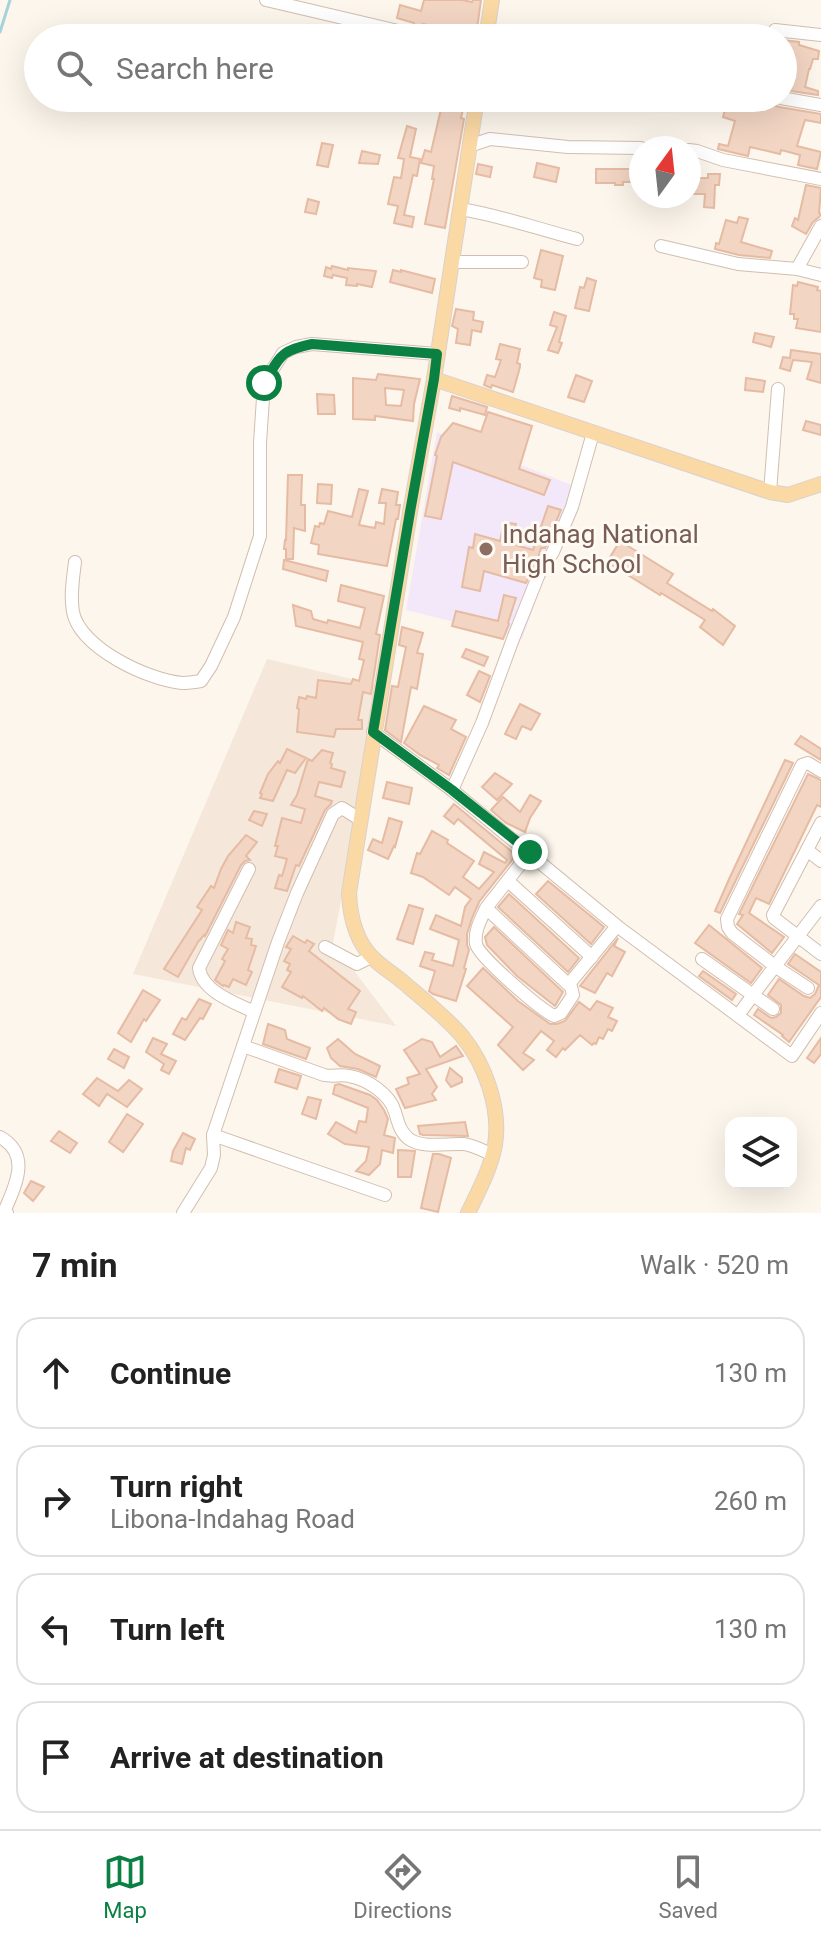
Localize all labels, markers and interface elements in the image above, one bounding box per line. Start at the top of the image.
search box [24,24,797,112]
icon: search [52,46,96,90]
text: Search here [116,51,274,86]
north arrow [629,136,701,208]
route start [246,365,282,401]
place label: Indahag National High School [502,519,699,579]
marker: Indahag National High School [477,540,495,558]
route end [512,834,548,870]
map controls [725,1117,797,1189]
button: layers [725,1117,797,1189]
text: 7 min [32,1245,117,1285]
text: Walk · 520 m [640,1250,789,1280]
icon: ahead [34,1351,78,1395]
text: Continue [110,1356,231,1391]
text: 130 m [714,1358,787,1388]
text: Turn right [110,1469,243,1504]
icon: right [34,1479,78,1523]
text: 260 m [714,1486,787,1516]
text: Libona-Indahag Road [110,1504,355,1534]
icon: left [34,1607,78,1651]
text: Turn left [110,1612,225,1647]
text: 130 m [714,1614,787,1644]
icon: arrive [34,1735,78,1779]
text: Arrive at destination [110,1740,384,1775]
tab: Map [103,1850,147,1923]
tab: Directions [353,1850,452,1923]
tab: Saved [658,1850,718,1923]

